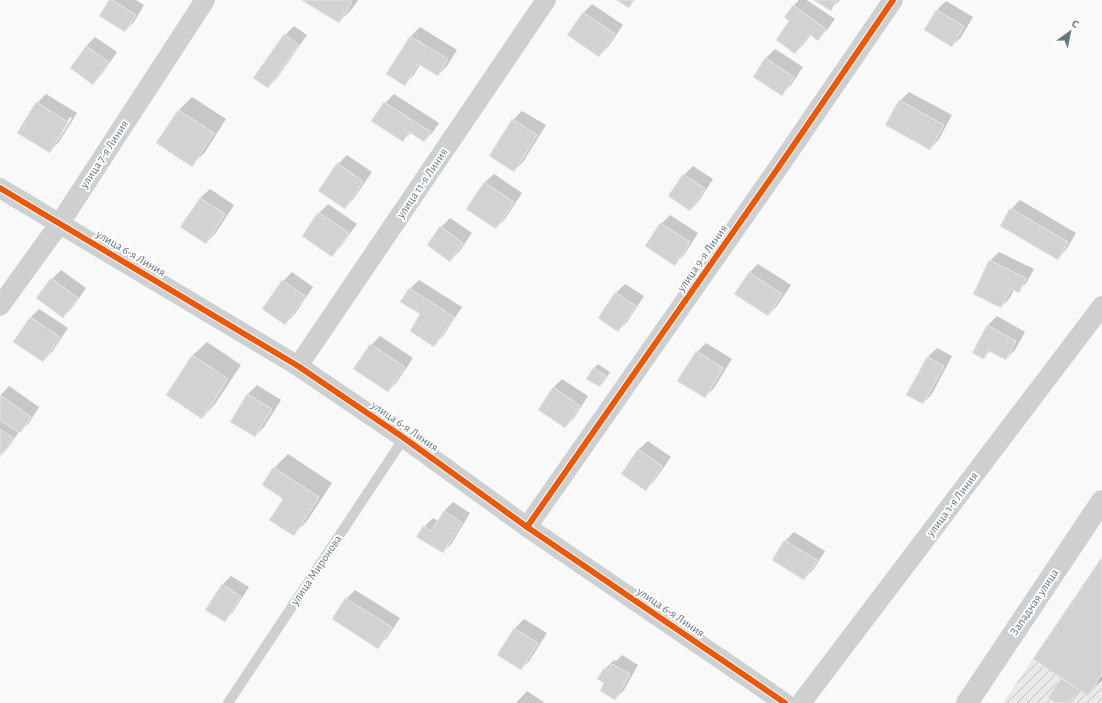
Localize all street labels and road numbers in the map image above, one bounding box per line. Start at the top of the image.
street label: улица 7-я Линия [77,118,131,191]
street label: улица 11-я Линия [394,146,451,221]
street label: улица 9-я Линия [674,222,730,295]
street label: улица 6-я Линия [93,227,168,279]
street label: улица 6-я Линия [368,398,441,454]
street label: улица 1-я Линия [923,470,981,540]
street label: улица Миронова [288,532,345,609]
street label: Западная улица [1007,566,1062,638]
street label: улица 6-я Линия [634,584,707,640]

